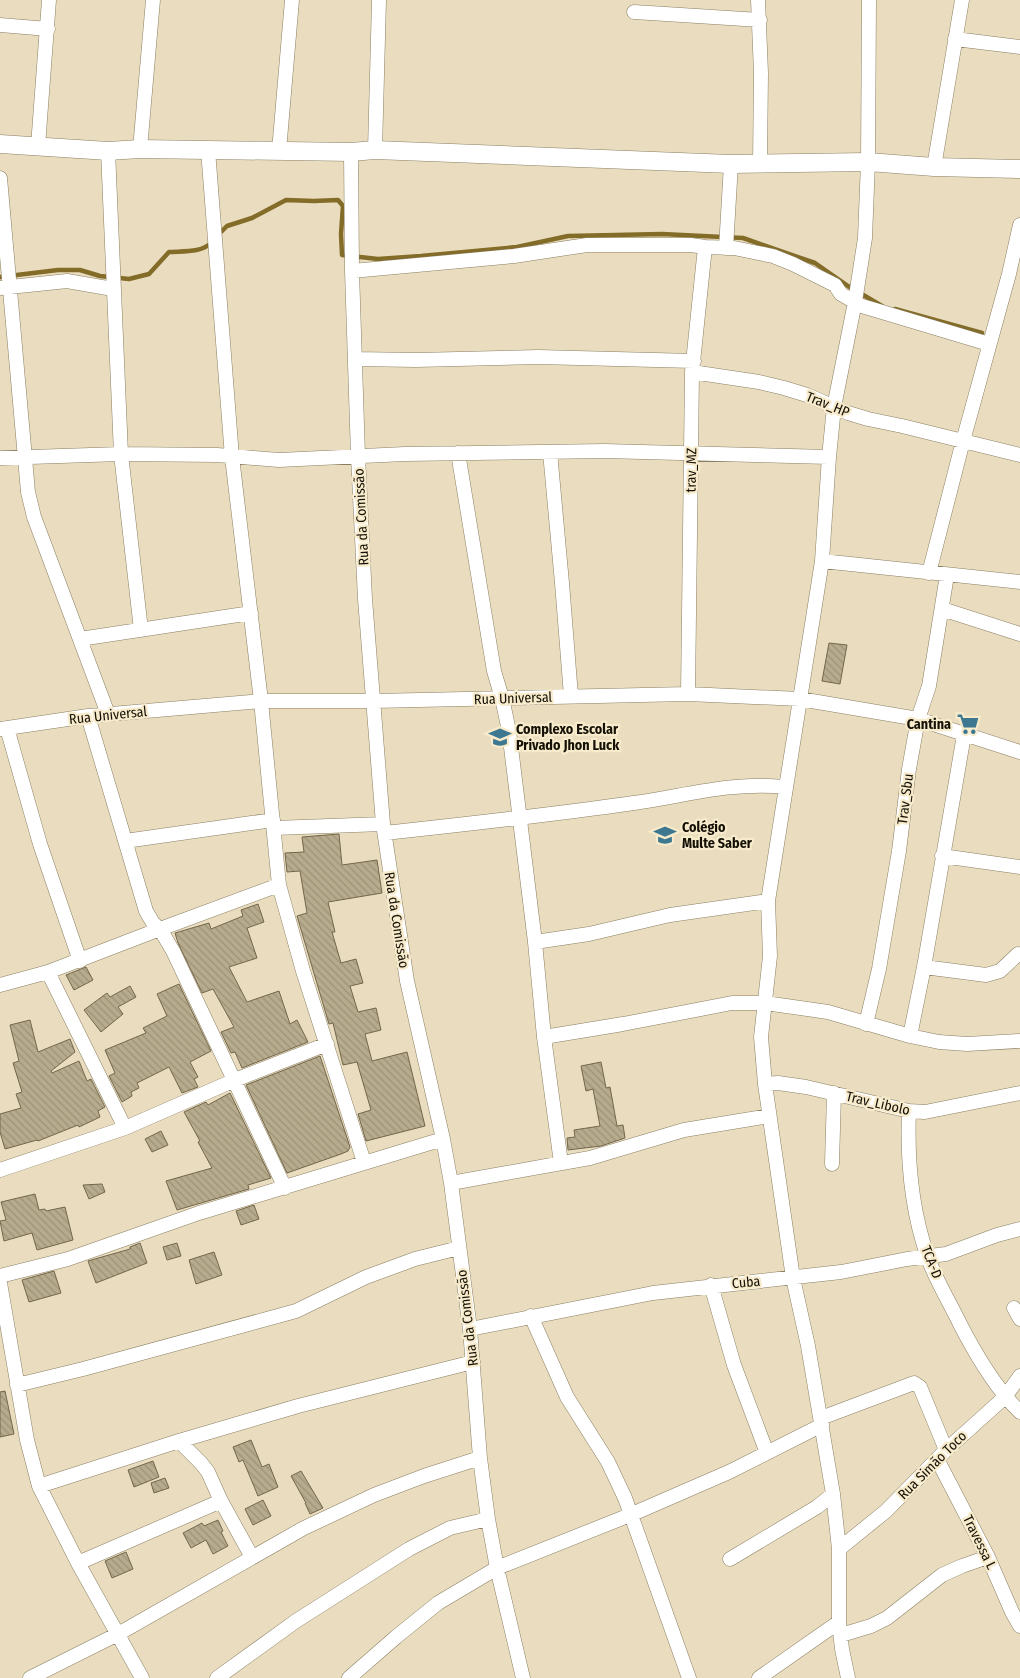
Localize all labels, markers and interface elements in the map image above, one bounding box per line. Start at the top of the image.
street label: Trav_HP [804,388,852,421]
street label: trav_MZ [683,447,700,492]
street label: Rua da Comissão [350,468,373,566]
street label: Rua Universal [474,689,553,708]
street label: Rua Universal [68,703,148,728]
supermarket icon: Cantina [955,711,981,737]
place label: Cantina [907,716,951,733]
place label: Complexo Escolar Privado Jhon Luck [516,721,620,754]
school or university icon: Complexo Escolar Privado Jhon Luck [487,724,513,750]
street label: Trav_Sbu [894,773,917,825]
place label: Colégio Multe Saber [682,819,753,852]
school or university icon: Colégio Multe Saber [652,822,678,848]
street label: Rua da Comissão [381,871,413,969]
street label: Trav_Libolo [844,1088,912,1119]
street label: TCA-D [917,1243,946,1281]
street label: Rua da Comissão [453,1269,482,1367]
street label: Cuba [731,1273,761,1292]
street label: Rua Simão Toco [895,1428,970,1503]
street label: Travessa L [959,1512,1000,1572]

